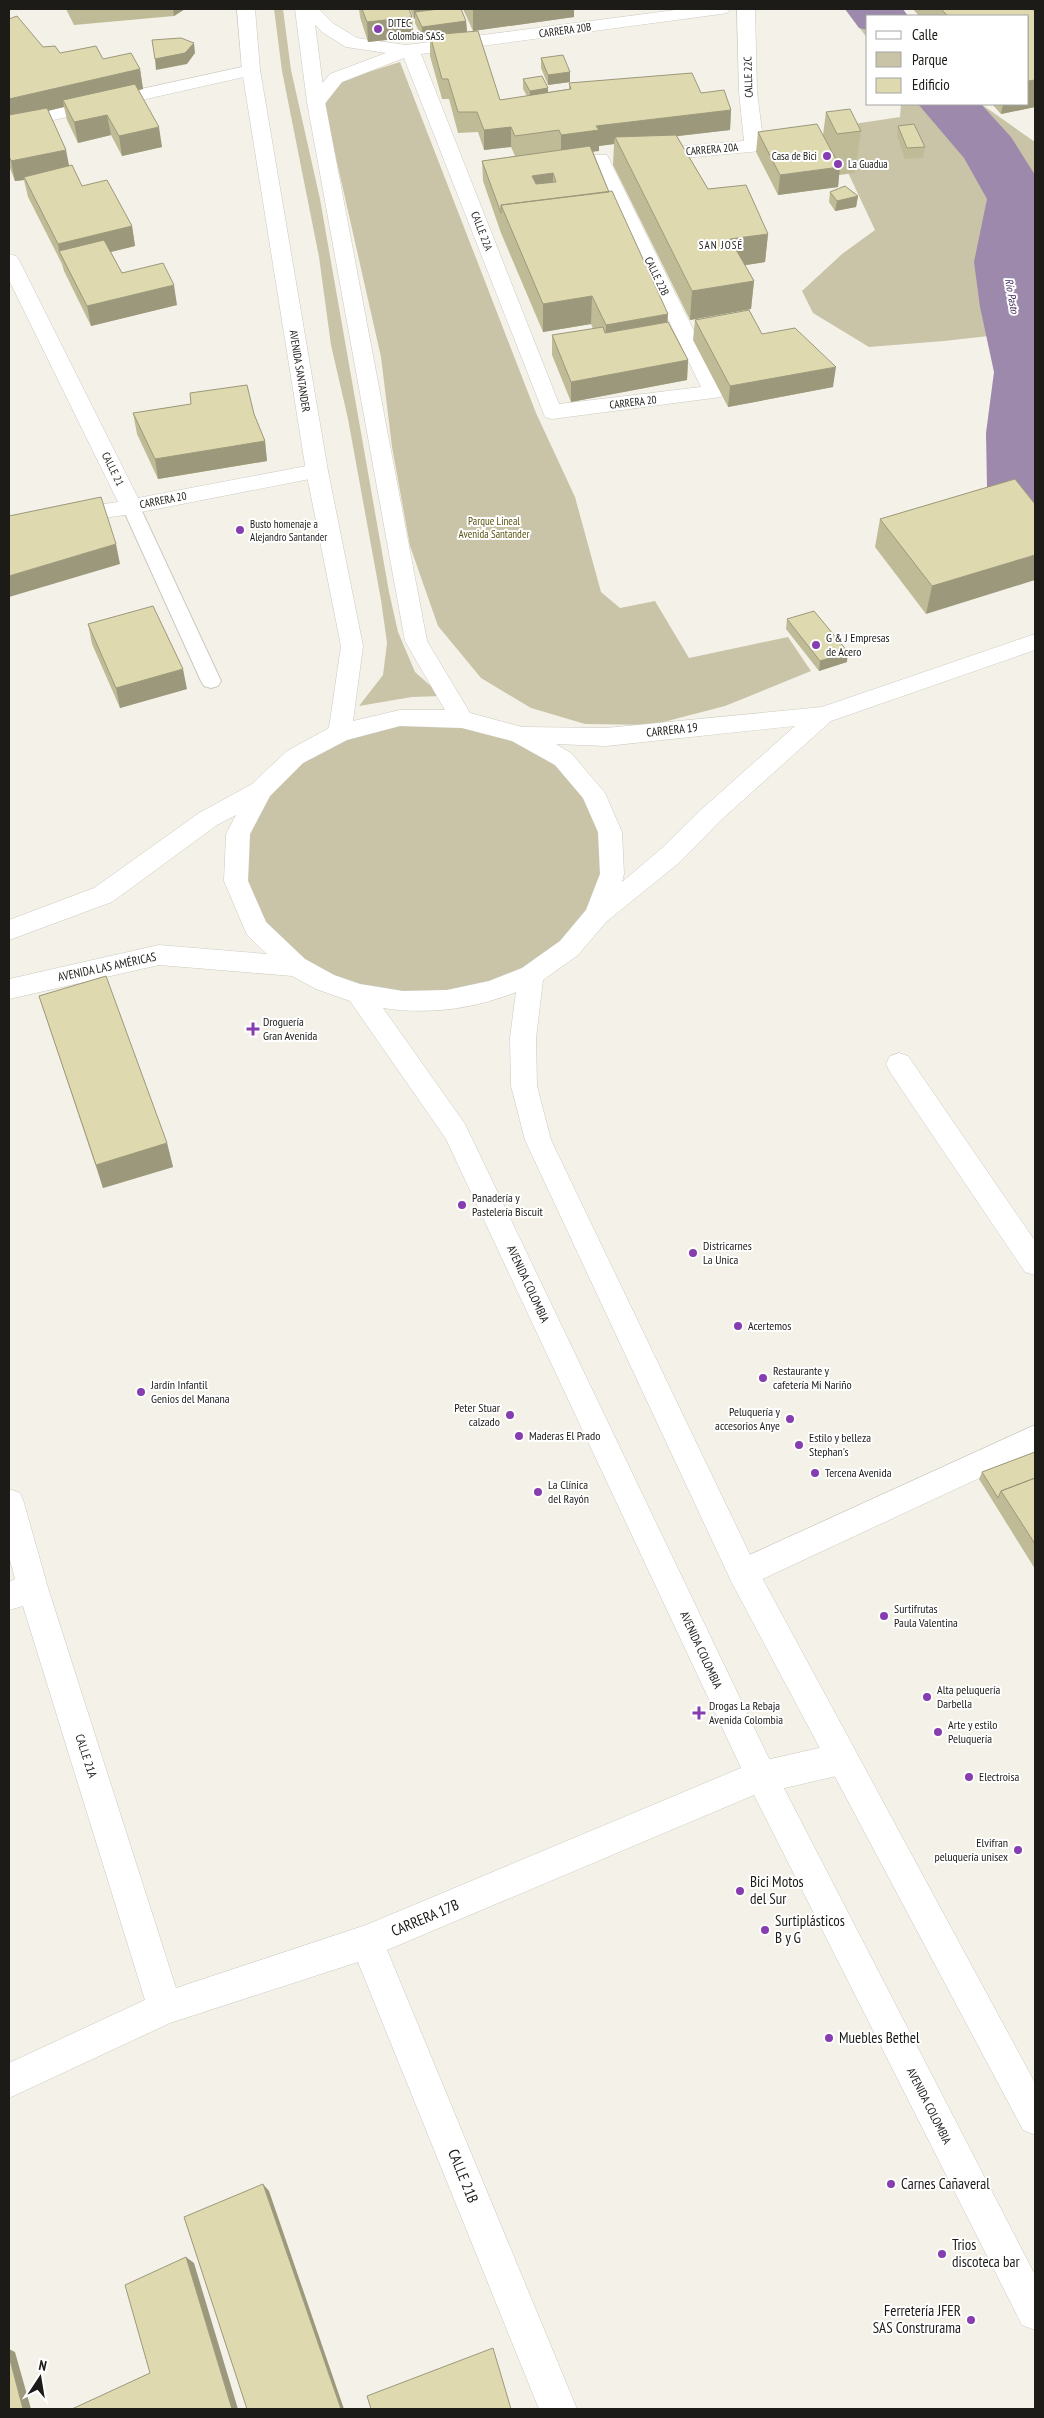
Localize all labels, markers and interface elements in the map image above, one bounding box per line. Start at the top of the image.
legend [866,15,1029,105]
place label: DITEC Colombia SASs [388,16,444,43]
street label: CARRERA 20B [538,19,592,41]
marker: DITEC Colombia SASs [372,23,384,35]
text: Calle [912,25,938,44]
text: Parque [912,50,948,69]
street label: CALLE 22C [740,56,756,98]
text: Edificio [912,75,950,94]
street label: CARRERA 20A [685,140,740,158]
place label: Casa de Bici [772,149,817,163]
marker: Casa de Bici [821,150,833,162]
place label: La Guadua [848,157,888,171]
marker: La Guadua [832,158,844,170]
street label: CALLE 22A [468,209,496,254]
district label: SAN JOSÉ [699,238,743,252]
street label: CALLE 22B [642,254,672,298]
water label: Río Pasto [1002,277,1022,316]
street label: AVENIDA SANTANDER [287,329,313,413]
street label: CARRERA 20 [609,392,657,412]
street label: CALLE 21 [99,450,127,488]
street label: CARRERA 20 [138,489,188,511]
park label: Parque Lineal Avenida Santander [459,514,529,541]
place label: Busto homenaje a Alejandro Santander [250,517,327,544]
marker: Busto homenaje a Alejandro Santander [234,524,246,536]
place label: G & J Empresas de Acero [826,630,890,659]
marker: G & J Empresas de Acero [810,639,822,651]
street label: CARRERA 19 [645,719,698,740]
street label: AVENIDA LAS AMÉRICAS [56,949,157,984]
place label: Droguería Gran Avenida [263,1014,317,1043]
marker: Droguería Gran Avenida [247,1023,259,1035]
place label: Panadería y Pastelería Biscuit [472,1190,543,1219]
marker: Panadería y Pastelería Biscuit [456,1199,468,1211]
place label: Districarnes La Unica [703,1238,752,1267]
street label: AVENIDA COLOMBIA [504,1243,553,1325]
marker: Districarnes La Unica [687,1247,699,1259]
place label: Acertemos [748,1318,791,1333]
marker: Acertemos [732,1320,744,1332]
place label: Restaurante y cafetería Mi Nariño [773,1363,852,1392]
marker: Restaurante y cafetería Mi Nariño [757,1372,769,1384]
place label: Jardín Infantil Genios del Manana [150,1377,230,1406]
marker: Jardín Infantil Genios del Manana [135,1386,147,1398]
place label: Peter Stuar calzado [454,1400,501,1429]
place label: Peluquería y accesorios Anye [715,1404,780,1433]
marker: Peter Stuar calzado [504,1409,516,1421]
marker: Peluquería y accesorios Anye [784,1413,796,1425]
place label: Maderas El Prado [529,1428,600,1443]
marker: Maderas El Prado [513,1430,525,1442]
place label: Estilo y belleza Stephan's [809,1430,871,1459]
marker: Estilo y belleza Stephan's [793,1439,805,1451]
place label: Tercena Avenida [825,1465,892,1480]
marker: Tercena Avenida [809,1467,821,1479]
place label: La Clínica del Rayón [548,1477,589,1506]
marker: La Clínica del Rayón [532,1486,544,1498]
place label: Surtifrutas Paula Valentina [894,1601,958,1630]
street label: AVENIDA COLOMBIA [677,1609,726,1691]
marker: Surtifrutas Paula Valentina [878,1610,890,1622]
place label: Alta peluquería Darbella [937,1682,1001,1711]
marker: Alta peluquería Darbella [921,1691,933,1703]
place label: Drogas La Rebaja Avenida Colombia [709,1698,783,1727]
marker: Drogas La Rebaja Avenida Colombia [693,1707,705,1719]
place label: Arte y estilo Peluquería [948,1717,998,1746]
marker: Arte y estilo Peluquería [932,1726,944,1738]
street label: CALLE 21A [72,1732,101,1780]
place label: Electroisa [979,1769,1020,1784]
marker: Electroisa [963,1771,975,1783]
place label: Elvifran peluquería unisex [934,1835,1008,1864]
marker: Elvifran peluquería unisex [1012,1844,1024,1856]
place label: Bici Motos del Sur [750,1872,804,1908]
marker: Bici Motos del Sur [734,1885,746,1897]
street label: CARRERA 17B [388,1895,461,1940]
place label: Surtiplásticos B y G [775,1911,845,1947]
marker: Surtiplásticos B y G [759,1924,771,1936]
place label: Muebles Bethel [839,2028,920,2047]
marker: Muebles Bethel [823,2032,835,2044]
street label: AVENIDA COLOMBIA [904,2065,955,2147]
street label: CALLE 21B [444,2146,483,2205]
place label: Carnes Cañaveral [901,2174,990,2193]
marker: Carnes Cañaveral [885,2178,897,2190]
place label: Trios discoteca bar [952,2235,1020,2271]
marker: Trios discoteca bar [936,2248,948,2260]
place label: Ferretería JFER SAS Construrama [873,2301,961,2337]
marker: Ferretería JFER SAS Construrama [965,2314,977,2326]
north arrow [15,2353,65,2403]
text: N [37,2356,48,2375]

